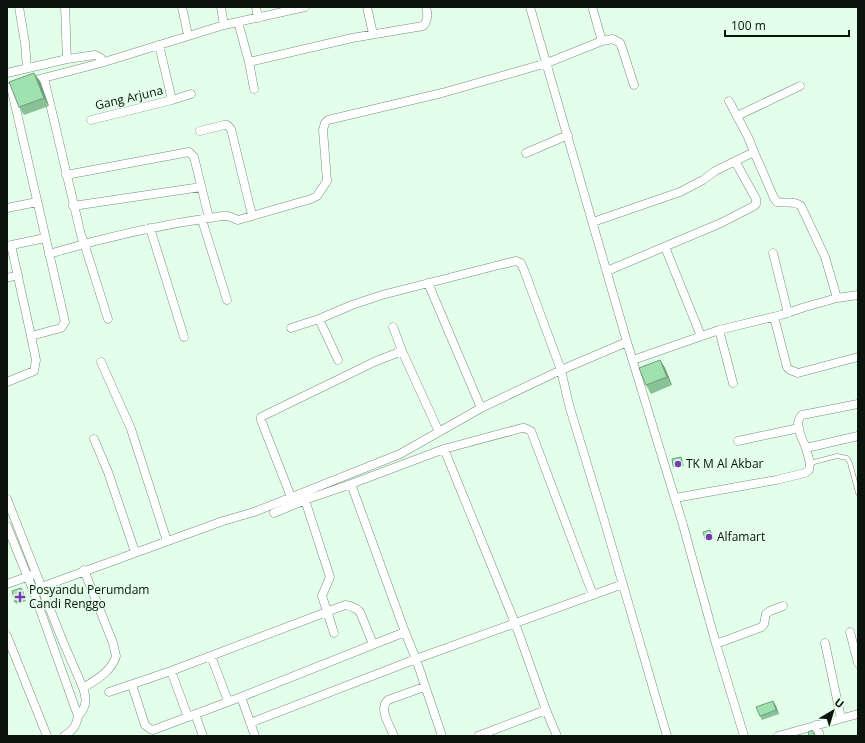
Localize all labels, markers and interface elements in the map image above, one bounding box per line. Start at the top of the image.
scale bar [725,12,849,38]
text: 100 m [731,17,766,34]
street label: Gang Arjuna [93,81,165,114]
place label: TK M Al Akbar [686,455,764,472]
marker: TK M Al Akbar [673,459,683,469]
place label: Alfamart [717,528,765,545]
marker: Alfamart [704,532,714,542]
place label: Posyandu Perumdam Candi Renggo [29,581,149,612]
marker: Posyandu Perumdam Candi Renggo [14,591,26,603]
north arrow [813,691,853,731]
text: U [832,694,847,711]

